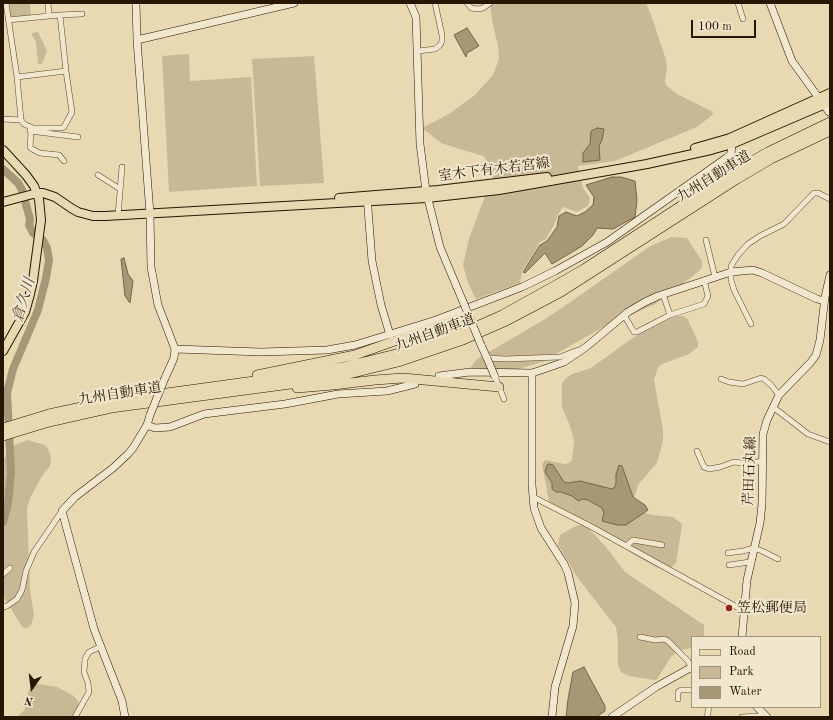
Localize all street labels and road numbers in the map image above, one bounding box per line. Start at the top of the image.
street label: 九州自動車道 [674,148,754,206]
street label: 室木下有木若宮線 [437,155,551,185]
street label: 九州自動車道 [393,311,477,355]
street label: 九州自動車道 [77,379,163,409]
street label: 芹田石丸線 [740,436,760,506]

